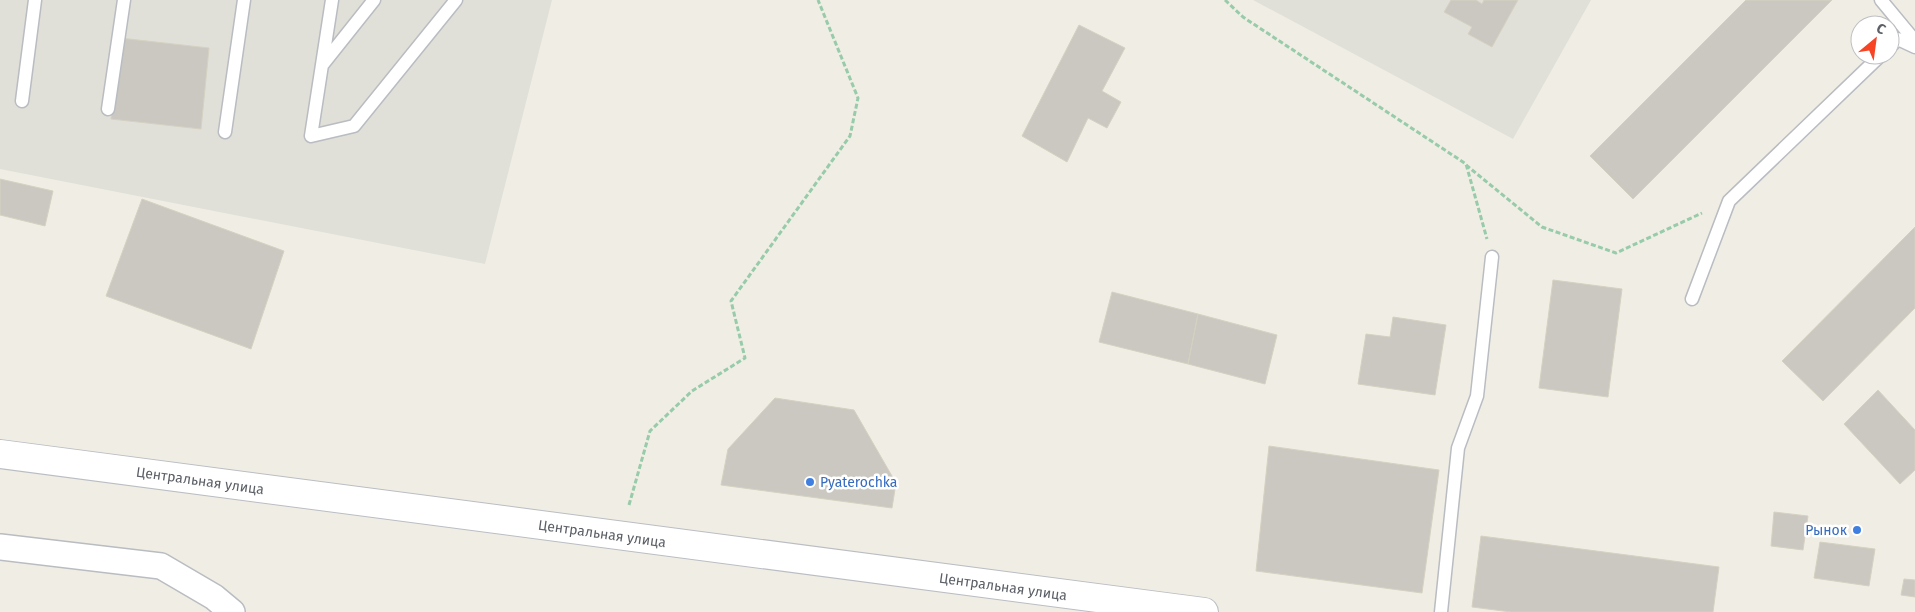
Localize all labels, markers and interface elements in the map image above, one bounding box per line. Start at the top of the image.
north arrow [1850,15,1900,65]
text: С [1873,20,1889,38]
street label: Центральная улица [135,464,265,498]
place label: Pyaterochka [820,474,897,491]
marker: Pyaterochka [804,476,816,488]
street label: Центральная улица [537,517,667,551]
place label: Рынок [1805,522,1848,539]
marker: Рынок [1851,524,1863,536]
street label: Центральная улица [938,570,1068,604]

